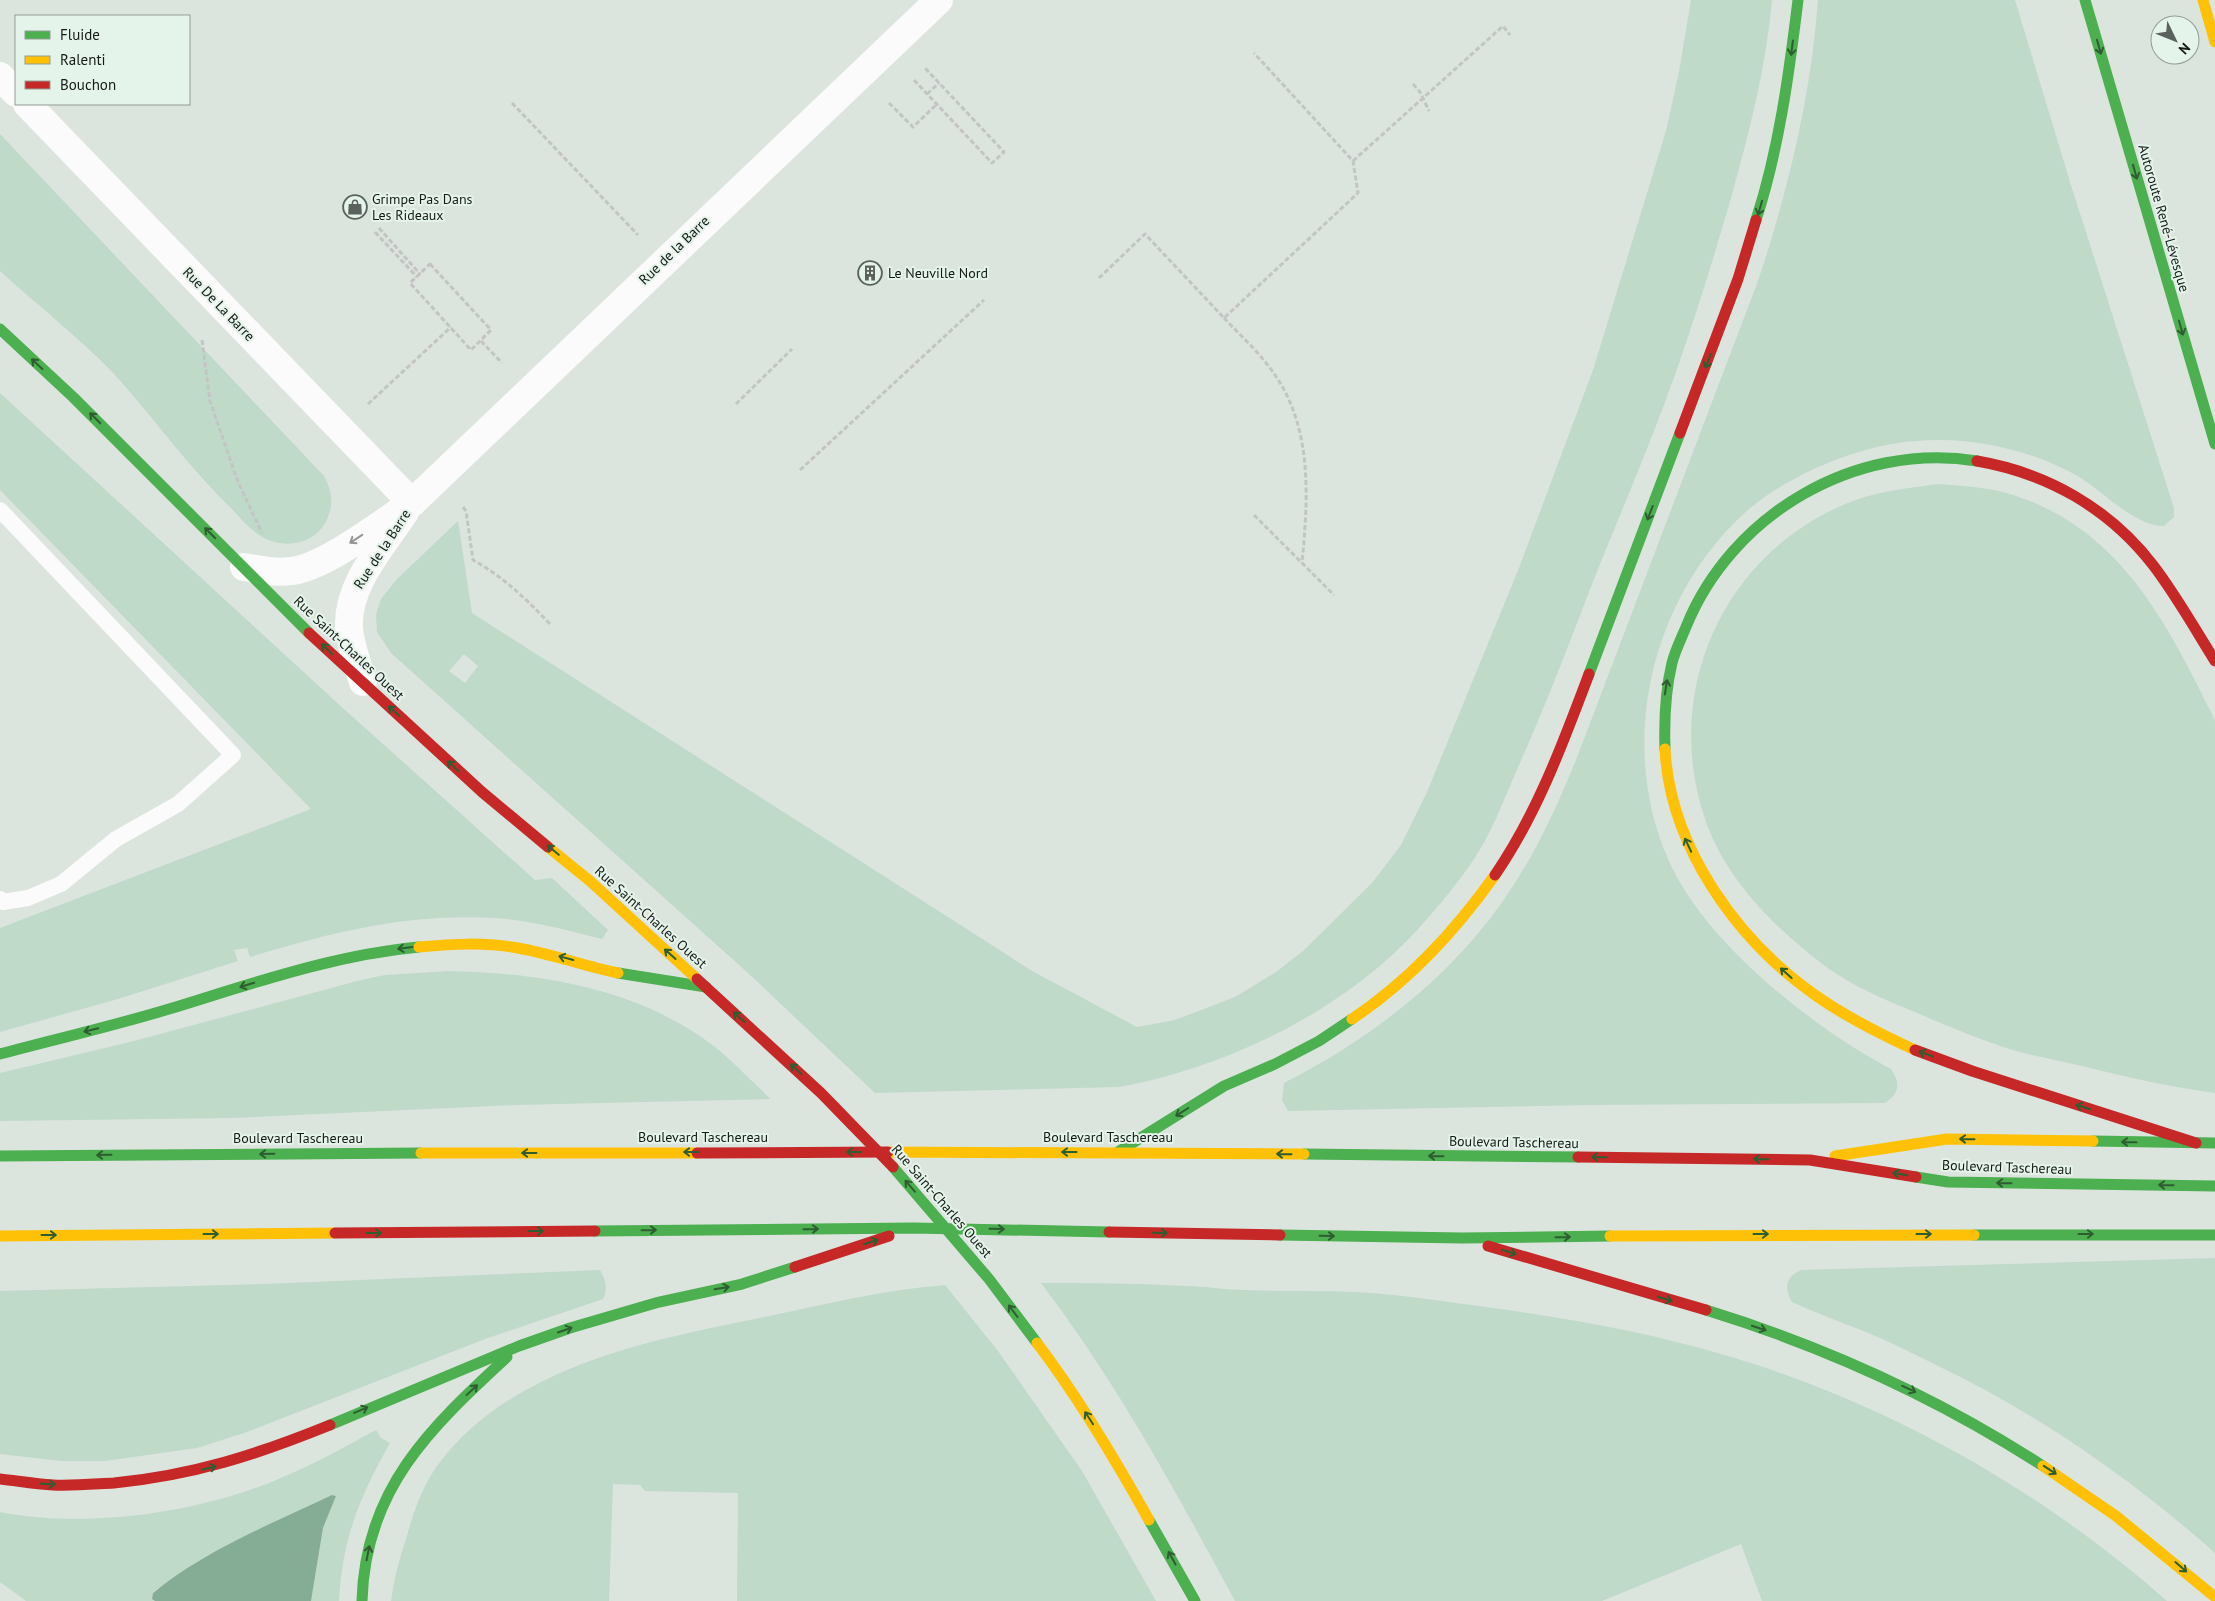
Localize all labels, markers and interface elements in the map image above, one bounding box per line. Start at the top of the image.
legend [15,15,190,105]
north arrow [2150,15,2200,65]
text: Fluide [60,25,100,44]
one-way arrow [2094,38,2104,54]
text: N [2175,39,2194,58]
one-way arrow [1787,40,1797,56]
text: Ralenti [60,50,106,69]
text: Bouchon [60,75,116,94]
street label: Autoroute René-Lévesque [2134,142,2194,294]
one-way arrow [2131,164,2141,180]
place label: Grimpe Pas Dans Les Rideaux [372,190,473,224]
shop icon: Grimpe Pas Dans Les Rideaux [342,194,368,220]
one-way arrow [1755,199,1765,215]
street label: Rue de la Barre [635,212,713,288]
building icon: Le Neuville Nord [857,260,883,286]
street label: Rue De La Barre [179,263,259,345]
place label: Le Neuville Nord [888,264,988,282]
one-way arrow [2176,320,2186,336]
one-way arrow [1702,353,1712,368]
one-way arrow [31,358,44,370]
one-way arrow [89,412,101,424]
one-way arrow [1645,505,1654,520]
street label: Rue de la Barre [350,506,414,592]
one-way arrow [204,527,216,539]
one-way arrow [350,534,364,544]
street label: Rue Saint-Charles Ouest [290,592,408,704]
one-way arrow [320,644,333,655]
one-way arrow [1661,679,1671,695]
one-way arrow [388,705,401,717]
one-way arrow [447,760,460,772]
one-way arrow [1683,838,1693,853]
one-way arrow [546,845,559,856]
street label: Rue Saint-Charles Ouest [591,862,711,972]
one-way arrow [398,943,414,953]
one-way arrow [664,948,677,960]
one-way arrow [559,953,575,963]
one-way arrow [1780,967,1793,979]
one-way arrow [240,981,256,990]
one-way arrow [733,1011,746,1023]
one-way arrow [84,1026,100,1035]
one-way arrow [1919,1049,1934,1058]
one-way arrow [790,1064,803,1076]
one-way arrow [2075,1101,2091,1111]
one-way arrow [1176,1107,1190,1117]
street label: Boulevard Taschereau [638,1128,768,1146]
street label: Boulevard Taschereau [1043,1128,1173,1146]
street label: Boulevard Taschereau [233,1129,363,1147]
street label: Boulevard Taschereau [1449,1132,1579,1152]
one-way arrow [1959,1134,1976,1144]
one-way arrow [2122,1137,2138,1147]
street label: Rue Saint-Charles Ouest [888,1140,996,1262]
one-way arrow [684,1147,700,1157]
one-way arrow [846,1147,862,1157]
one-way arrow [1061,1147,1078,1157]
one-way arrow [521,1148,538,1158]
one-way arrow [259,1149,275,1158]
one-way arrow [1277,1149,1293,1159]
one-way arrow [97,1150,113,1160]
one-way arrow [1428,1151,1444,1161]
one-way arrow [1591,1153,1607,1162]
one-way arrow [1753,1154,1770,1164]
street label: Boulevard Taschereau [1942,1156,2072,1178]
one-way arrow [1892,1168,1908,1178]
one-way arrow [1996,1178,2012,1187]
one-way arrow [904,1179,915,1192]
one-way arrow [2159,1181,2175,1190]
one-way arrow [803,1224,819,1234]
one-way arrow [640,1225,657,1235]
one-way arrow [989,1225,1005,1234]
one-way arrow [528,1226,544,1236]
one-way arrow [365,1228,381,1238]
one-way arrow [1152,1228,1168,1237]
one-way arrow [202,1229,219,1239]
one-way arrow [1753,1229,1769,1239]
one-way arrow [1916,1229,1932,1239]
one-way arrow [2078,1229,2094,1239]
one-way arrow [40,1230,56,1240]
one-way arrow [1318,1231,1334,1241]
one-way arrow [1555,1232,1571,1241]
one-way arrow [863,1236,879,1246]
one-way arrow [1501,1248,1517,1258]
one-way arrow [713,1282,729,1292]
one-way arrow [1656,1294,1672,1304]
one-way arrow [1008,1305,1019,1318]
one-way arrow [1751,1323,1767,1333]
one-way arrow [557,1325,572,1334]
one-way arrow [465,1384,478,1396]
one-way arrow [1901,1385,1916,1395]
one-way arrow [353,1405,368,1415]
one-way arrow [1084,1412,1094,1426]
one-way arrow [201,1463,217,1472]
one-way arrow [2043,1465,2057,1475]
one-way arrow [40,1480,56,1489]
one-way arrow [364,1545,373,1561]
one-way arrow [1166,1552,1176,1566]
one-way arrow [2174,1561,2187,1573]

